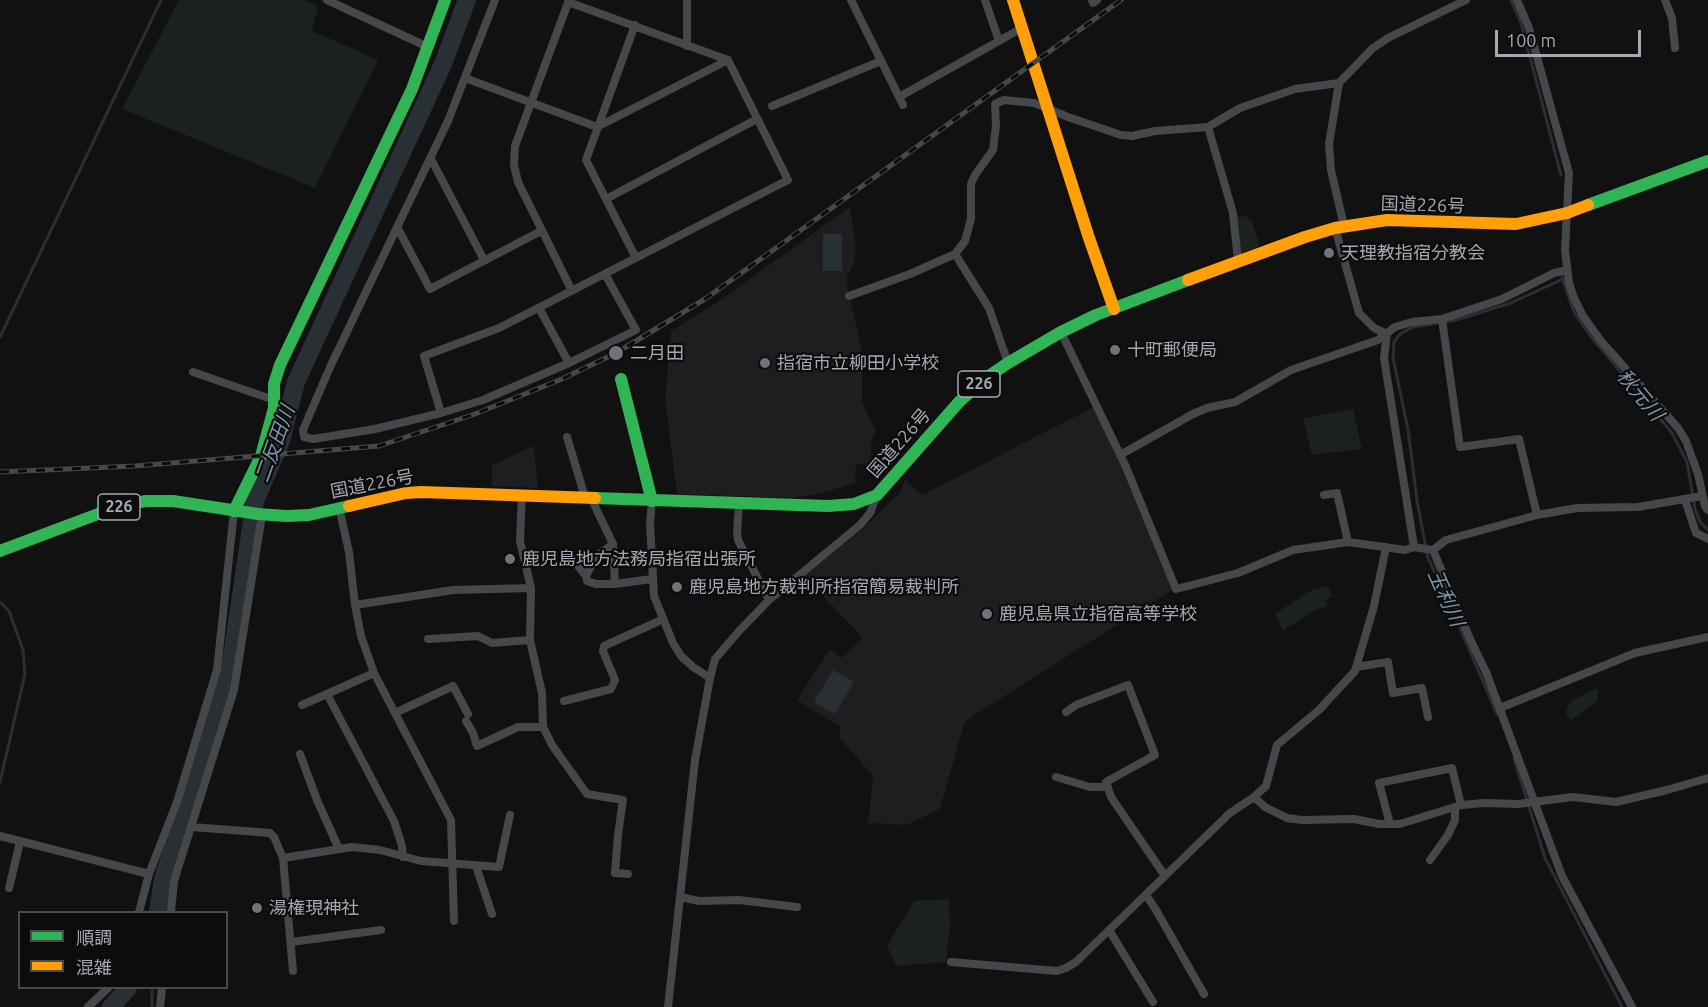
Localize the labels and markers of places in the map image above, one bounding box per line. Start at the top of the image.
place label: 天理教指宿分教会 [1341,242,1485,264]
marker: 天理教指宿分教会 [1322,246,1336,260]
place label: 十町郵便局 [1127,339,1217,361]
place label: 二月田 [630,342,684,364]
marker: 十町郵便局 [1108,343,1122,357]
marker: 二月田 [607,344,625,362]
place label: 指宿市立柳田小学校 [777,352,939,374]
marker: 指宿市立柳田小学校 [758,356,772,370]
place label: 鹿児島地方法務局指宿出張所 [522,548,756,570]
marker: 鹿児島地方法務局指宿出張所 [503,552,517,566]
place label: 鹿児島地方裁判所指宿簡易裁判所 [689,576,959,598]
marker: 鹿児島地方裁判所指宿簡易裁判所 [670,580,684,594]
place label: 鹿児島県立指宿高等学校 [999,603,1197,625]
marker: 鹿児島県立指宿高等学校 [980,607,994,621]
place label: 湯権現神社 [269,897,359,919]
marker: 湯権現神社 [250,901,264,915]

